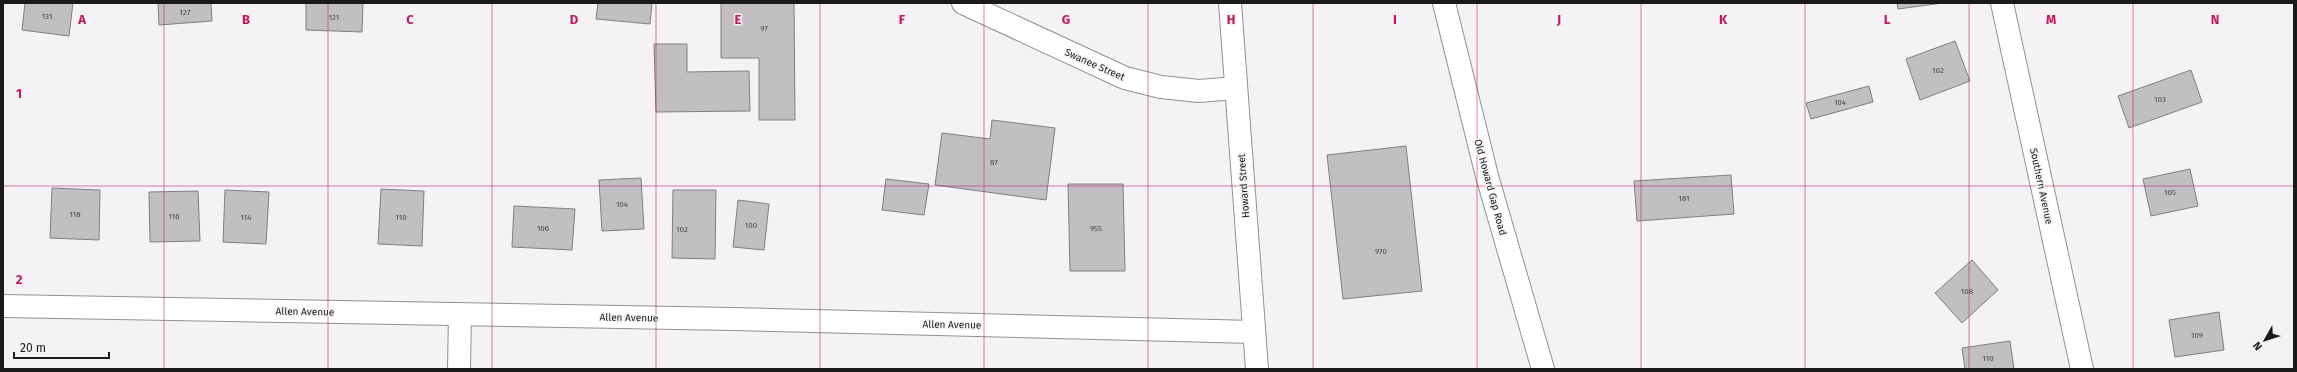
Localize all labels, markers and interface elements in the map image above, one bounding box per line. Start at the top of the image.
house number: 127 [180,8,191,17]
house number: 131 [42,12,52,21]
text: A [77,12,86,27]
text: B [242,12,250,27]
text: C [406,12,414,27]
text: D [570,12,579,27]
text: E [735,12,742,27]
text: F [899,12,906,27]
text: G [1062,12,1070,27]
text: H [1227,12,1235,27]
text: I [1393,12,1397,27]
text: J [1556,12,1561,27]
text: K [1719,12,1728,27]
text: L [1884,12,1891,27]
text: M [2046,12,2056,27]
text: N [2211,12,2219,27]
house number: 121 [329,13,339,22]
house number: 97 [760,24,768,33]
street label: Swanee Street [1063,46,1127,84]
house number: 102 [1932,66,1944,75]
text: 1 [16,86,22,101]
house number: 103 [2154,95,2166,104]
house number: 104 [1834,98,1847,107]
street label: Old Howard Gap Road [1471,138,1509,237]
street label: Southern Avenue [2027,147,2055,225]
street label: Howard Street [1236,153,1252,218]
house number: 87 [990,158,998,167]
house number: 105 [2164,188,2176,197]
house number: 181 [1678,194,1690,203]
house number: 104 [616,200,629,209]
house number: 118 [69,210,81,219]
house number: 116 [168,212,180,221]
house number: 114 [240,213,252,222]
house number: 110 [395,213,407,222]
house number: 100 [745,221,758,230]
house number: 106 [537,224,549,233]
house number: 955 [1090,224,1102,233]
house number: 102 [676,225,688,234]
house number: 970 [1375,247,1388,256]
text: 2 [16,272,23,287]
house number: 108 [1961,287,1974,296]
street label: Allen Avenue [276,305,334,319]
street label: Allen Avenue [600,311,658,325]
street label: Allen Avenue [923,318,981,332]
north arrow [2245,320,2285,360]
house number: 109 [2191,331,2203,340]
scale bar [14,334,109,360]
text: N [2250,339,2265,353]
text: 20 m [20,341,46,355]
house number: 110 [1982,354,1994,363]

